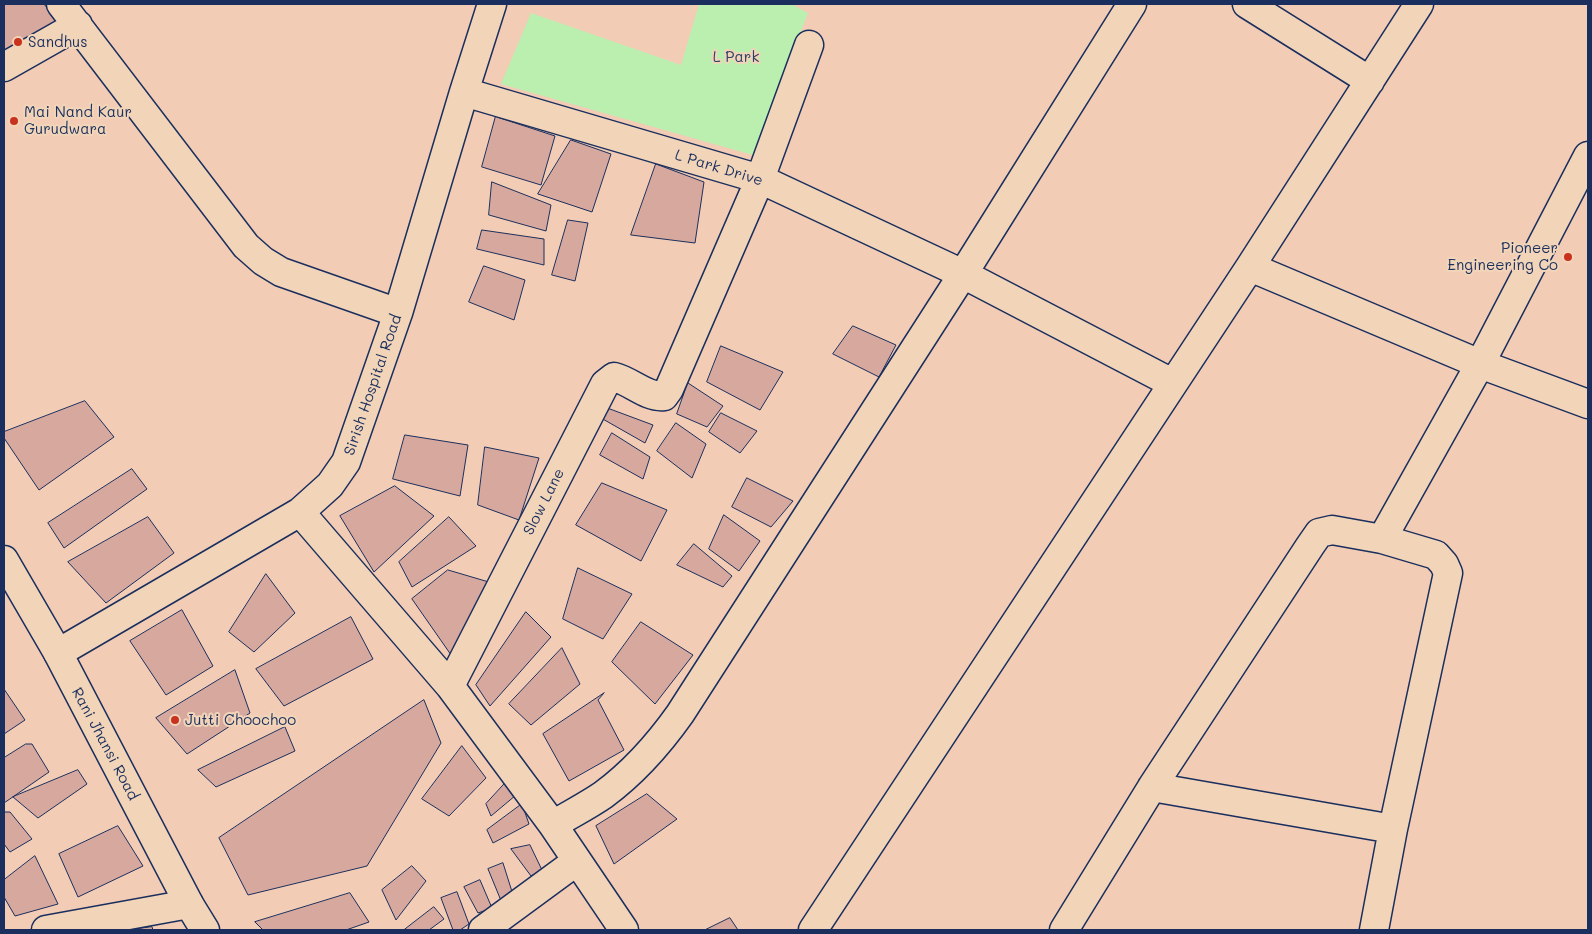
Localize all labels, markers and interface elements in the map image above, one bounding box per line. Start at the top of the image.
place label: Sandhus [28,33,88,51]
marker: Sandhus [12,36,24,48]
park label: L Park [713,48,759,66]
place label: Mai Nand Kaur Gurudwara [24,103,132,138]
marker: Mai Nand Kaur Gurudwara [8,115,20,127]
street label: L Park Drive [673,146,765,190]
place label: Pioneer Engineering Co [1447,239,1558,274]
marker: Pioneer Engineering Co [1562,251,1574,263]
street label: Sirish Hospital Road [340,312,406,458]
street label: Slow Lane [520,466,568,538]
street label: Rani Jhansi Road [68,685,142,803]
place label: Jutti Choochoo [185,711,296,729]
marker: Jutti Choochoo [169,714,181,726]

